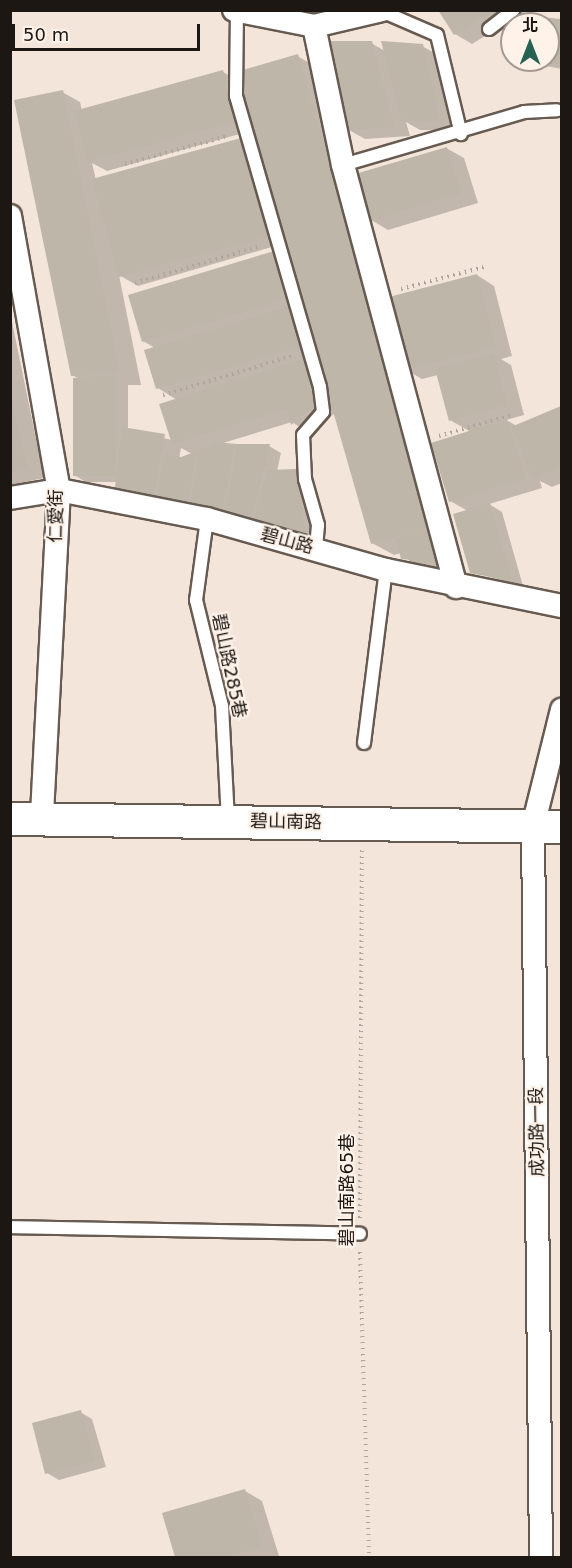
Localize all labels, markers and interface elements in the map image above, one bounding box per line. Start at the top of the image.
scale bar [15,12,202,50]
north arrow [500,12,560,72]
text: 北 [522,16,538,35]
text: 50 m [23,24,69,45]
street label: 仁愛街 [45,489,67,543]
street label: 碧山路 [258,524,316,558]
street label: 碧山路285巷 [207,612,251,720]
street label: 碧山南路 [250,811,322,833]
street label: 成功路一段 [525,1087,549,1177]
street label: 碧山南路65巷 [336,1134,358,1246]

